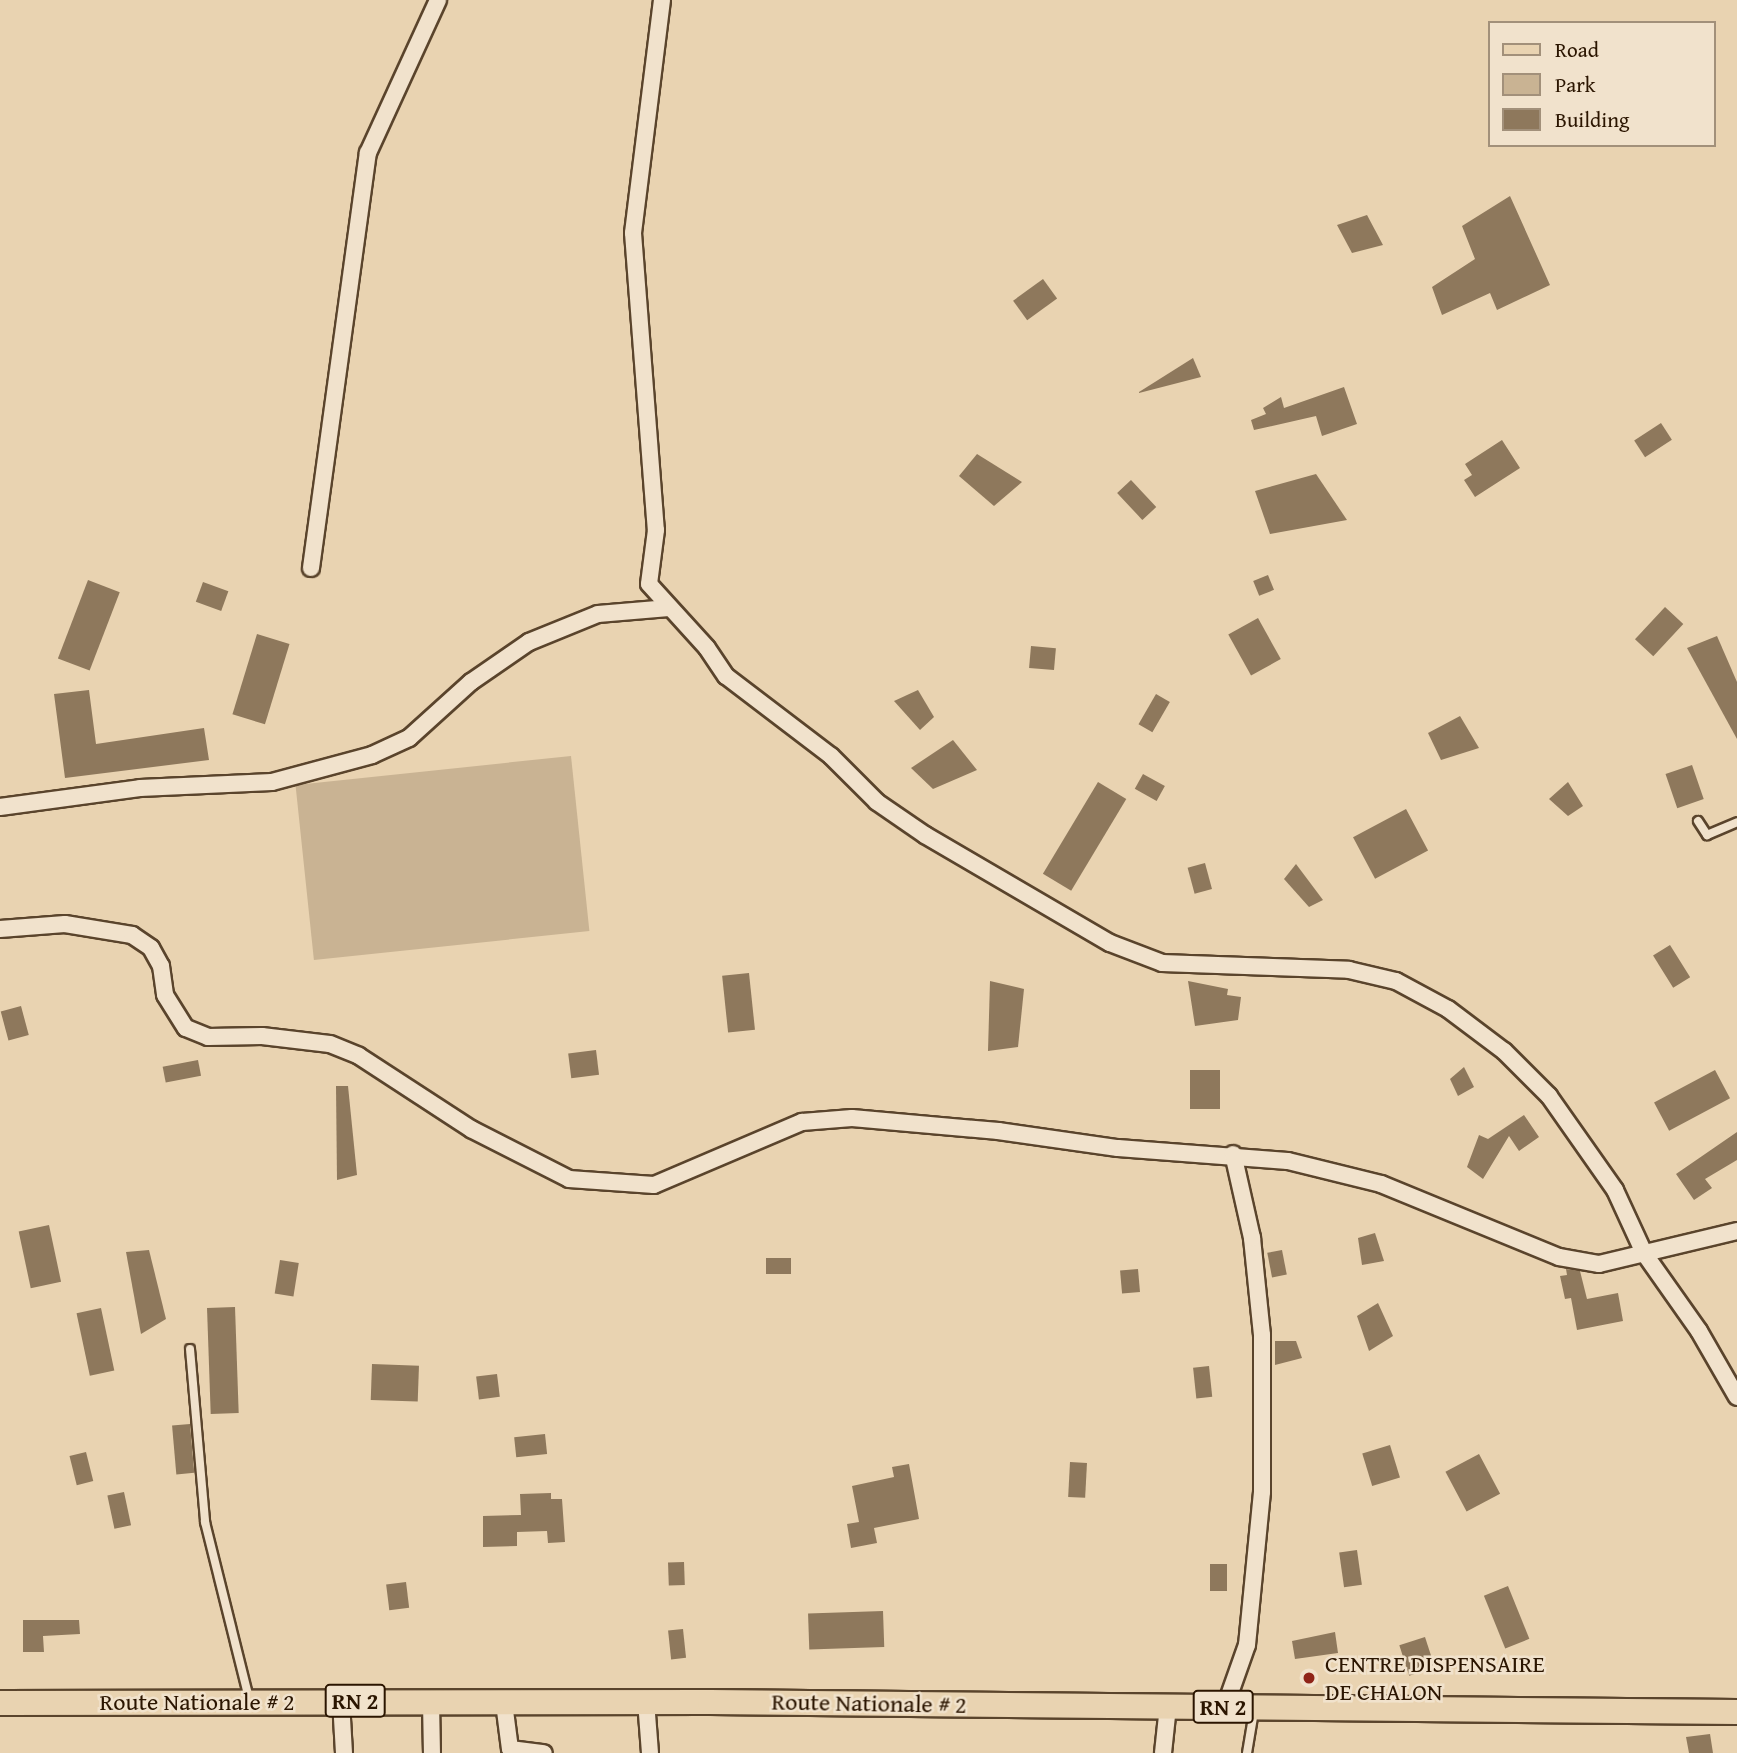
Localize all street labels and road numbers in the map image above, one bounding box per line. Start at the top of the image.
road number: RN 2 [324,1682,386,1720]
street label: Route Nationale # 2 [771,1687,967,1719]
street label: Route Nationale # 2 [99,1688,295,1716]
road number: RN 2 [1192,1688,1254,1726]

